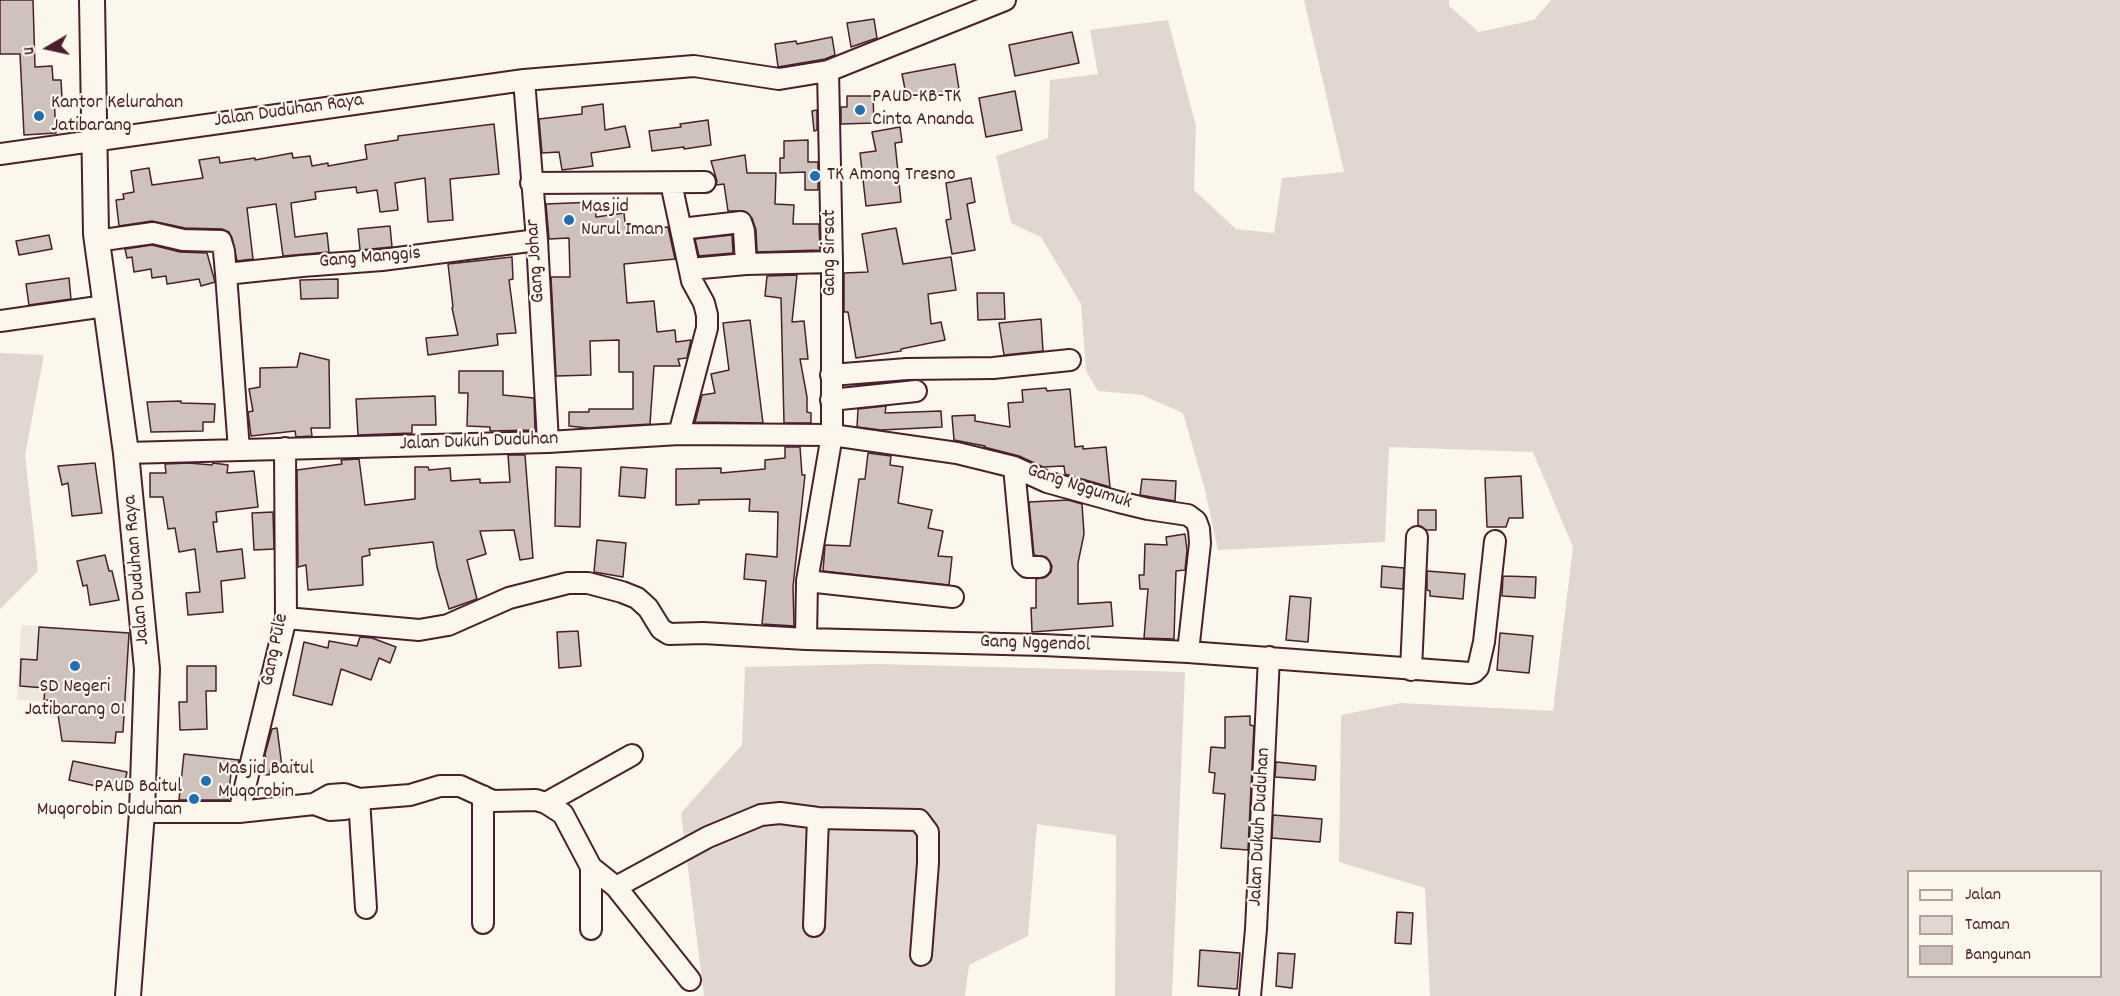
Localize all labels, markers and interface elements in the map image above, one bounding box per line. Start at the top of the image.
north arrow [18,18,78,78]
text: U [18,45,42,57]
place label: PAUD-KB-TK Cinta Ananda [872,86,974,133]
street label: Jalan Duduhan Raya [213,90,365,134]
place label: Kantor Kelurahan Jatibarang [51,92,183,139]
marker: PAUD-KB-TK Cinta Ananda [853,103,867,117]
marker: Kantor Kelurahan Jatibarang [32,109,46,123]
place label: TK Among Tresno [827,164,956,188]
marker: TK Among Tresno [808,169,822,183]
place label: Masjid Nurul Iman [581,196,663,243]
street label: Gang Sirsat [819,209,843,297]
marker: Masjid Nurul Iman [562,213,576,227]
street label: Gang Johar [522,218,552,304]
street label: Gang Manggis [318,243,422,275]
street label: Jalan Dukuh Duduhan [399,428,559,458]
street label: Gang Nggumuk [1024,460,1134,516]
street label: Jalan Duduhan Raya [119,494,157,646]
street label: Gang Pule [257,612,295,688]
street label: Gang Nggendol [979,631,1091,659]
marker: SD Negeri Jatibarang 01 [68,659,82,673]
place label: SD Negeri Jatibarang 01 [25,676,125,723]
street label: Jalan Dukuh Duduhan [1245,747,1277,907]
place label: Masjid Baitul Muqorobin [218,758,314,805]
marker: Masjid Baitul Muqorobin [199,774,213,788]
place label: PAUD Baitul Muqorobin Duduhan [37,776,182,823]
marker: PAUD Baitul Muqorobin Duduhan [187,792,201,806]
legend [1907,870,2102,978]
text: Jalan [1965,883,2001,908]
text: Taman [1965,913,2010,938]
text: Bangunan [1965,943,2031,968]

